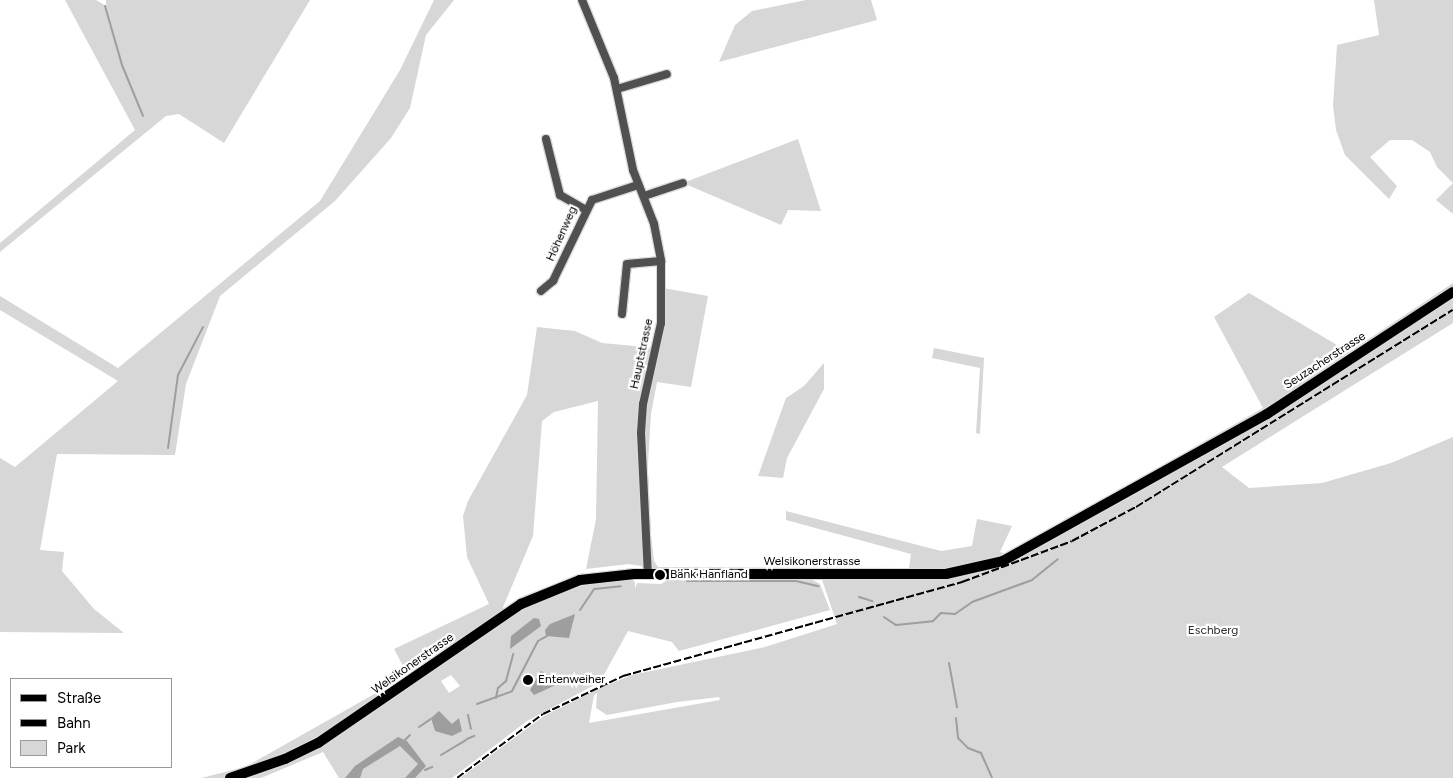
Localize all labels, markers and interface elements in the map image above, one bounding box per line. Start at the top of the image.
street label: Höhenweg [543,204,581,264]
street label: Hauptstrasse [628,318,656,390]
street label: Seuzacherstrasse [1281,329,1369,393]
street label: Welsikonerstrasse [764,555,860,569]
place label: Bänk Hanfland [670,568,748,582]
marker: Bänk Hanfland [654,569,666,581]
park label: Eschberg [1188,624,1238,638]
street label: Welsikonerstrasse [369,630,457,698]
place label: Entenweiher [538,673,605,687]
marker: Entenweiher [522,674,534,686]
legend [10,678,172,768]
text: Straße [57,689,101,707]
text: Bahn [57,714,91,732]
text: Park [57,739,86,757]

